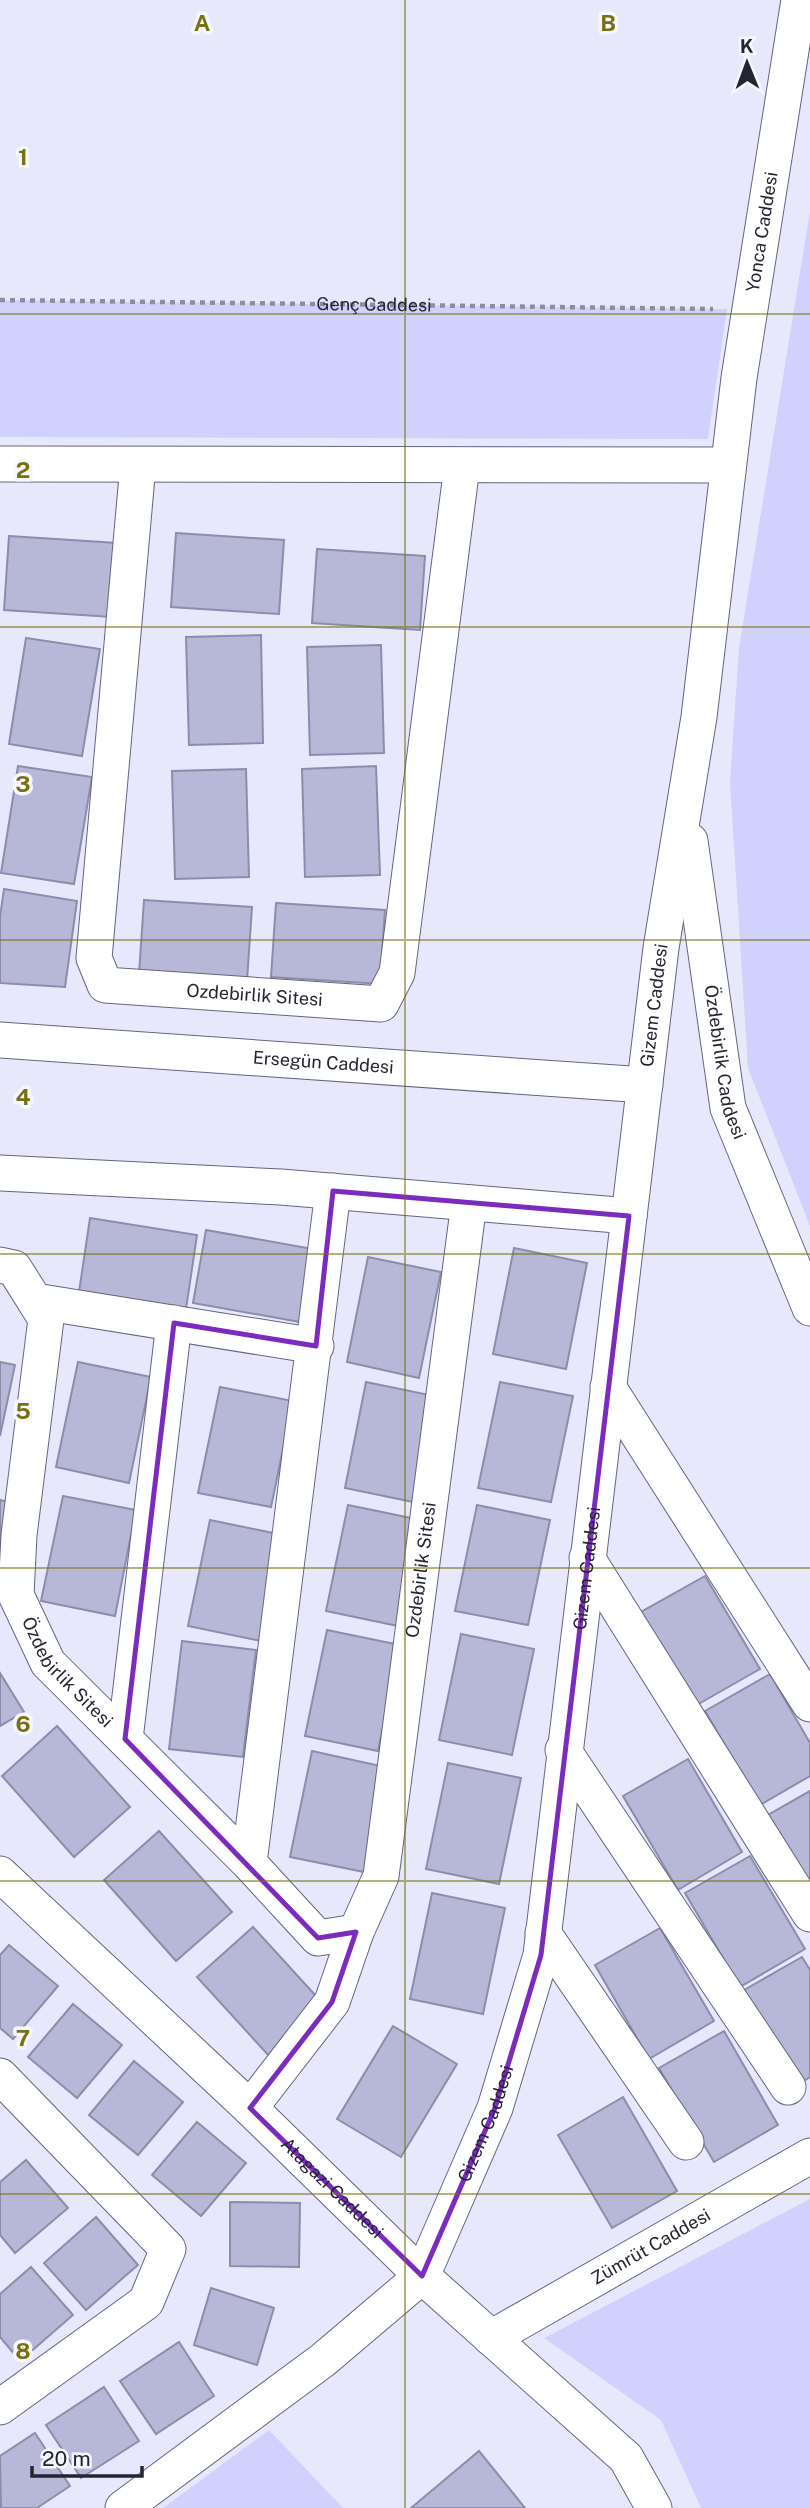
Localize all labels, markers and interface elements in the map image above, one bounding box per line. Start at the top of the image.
text: A [194,9,211,36]
text: B [600,9,616,36]
north arrow [712,28,782,98]
text: K [740,35,754,57]
text: 1 [18,143,28,170]
street label: Yonca Caddesi [742,170,782,294]
street label: Genç Caddesi [316,293,432,315]
text: 2 [16,456,30,483]
text: 3 [15,770,31,797]
street label: Gizem Caddesi [636,942,672,1068]
street label: Ozdebirlik Sitesi [186,980,323,1010]
street label: Özdebirlik Caddesi [701,983,751,1142]
street label: Ersegün Caddesi [252,1047,394,1077]
text: 4 [15,1083,31,1110]
text: 5 [15,1397,31,1424]
street label: Ozdebirlik Sitesi [401,1501,440,1639]
street label: Gizem Caddesi [569,1506,604,1631]
street label: Özdebirlik Sitesi [18,1613,117,1731]
text: 6 [15,1710,31,1737]
text: 7 [16,2024,30,2051]
street label: Gizem Caddesi [453,2063,517,2185]
street label: Atagazi Caddesi [277,2133,388,2242]
street label: Zümrüt Caddesi [587,2204,714,2289]
text: 8 [15,2337,31,2364]
scale bar [32,2434,142,2478]
text: 20 m [42,2446,91,2471]

